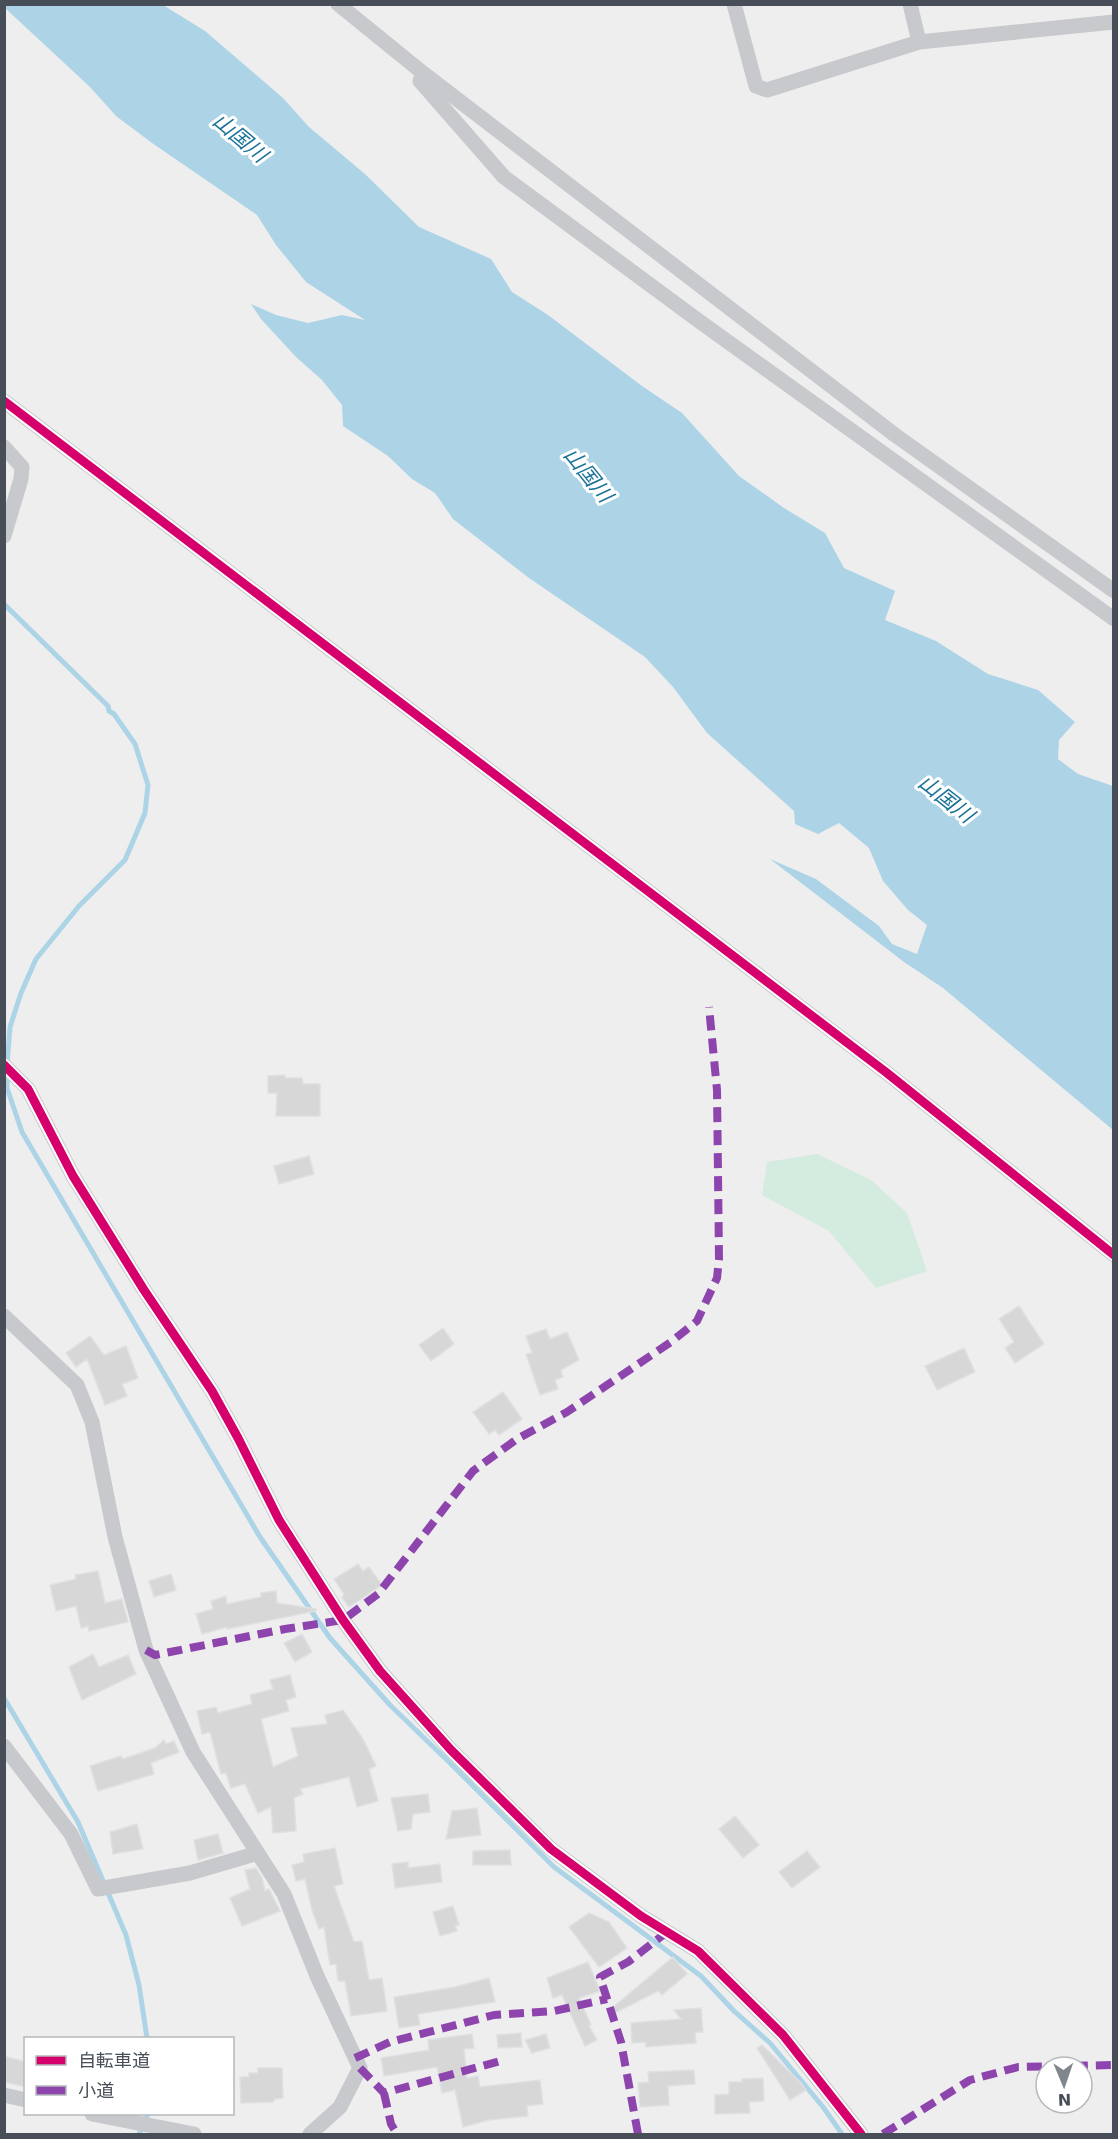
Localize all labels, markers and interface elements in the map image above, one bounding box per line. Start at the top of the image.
water label: 山国川 [208,109,273,169]
water label: 山国川 [559,443,618,509]
water label: 山国川 [914,770,980,829]
legend [24,2037,234,2115]
text: 自転車道 [78,2050,150,2071]
north arrow [1034,2055,1094,2115]
text: 小道 [78,2080,114,2101]
text: N [1057,2090,1072,2109]

